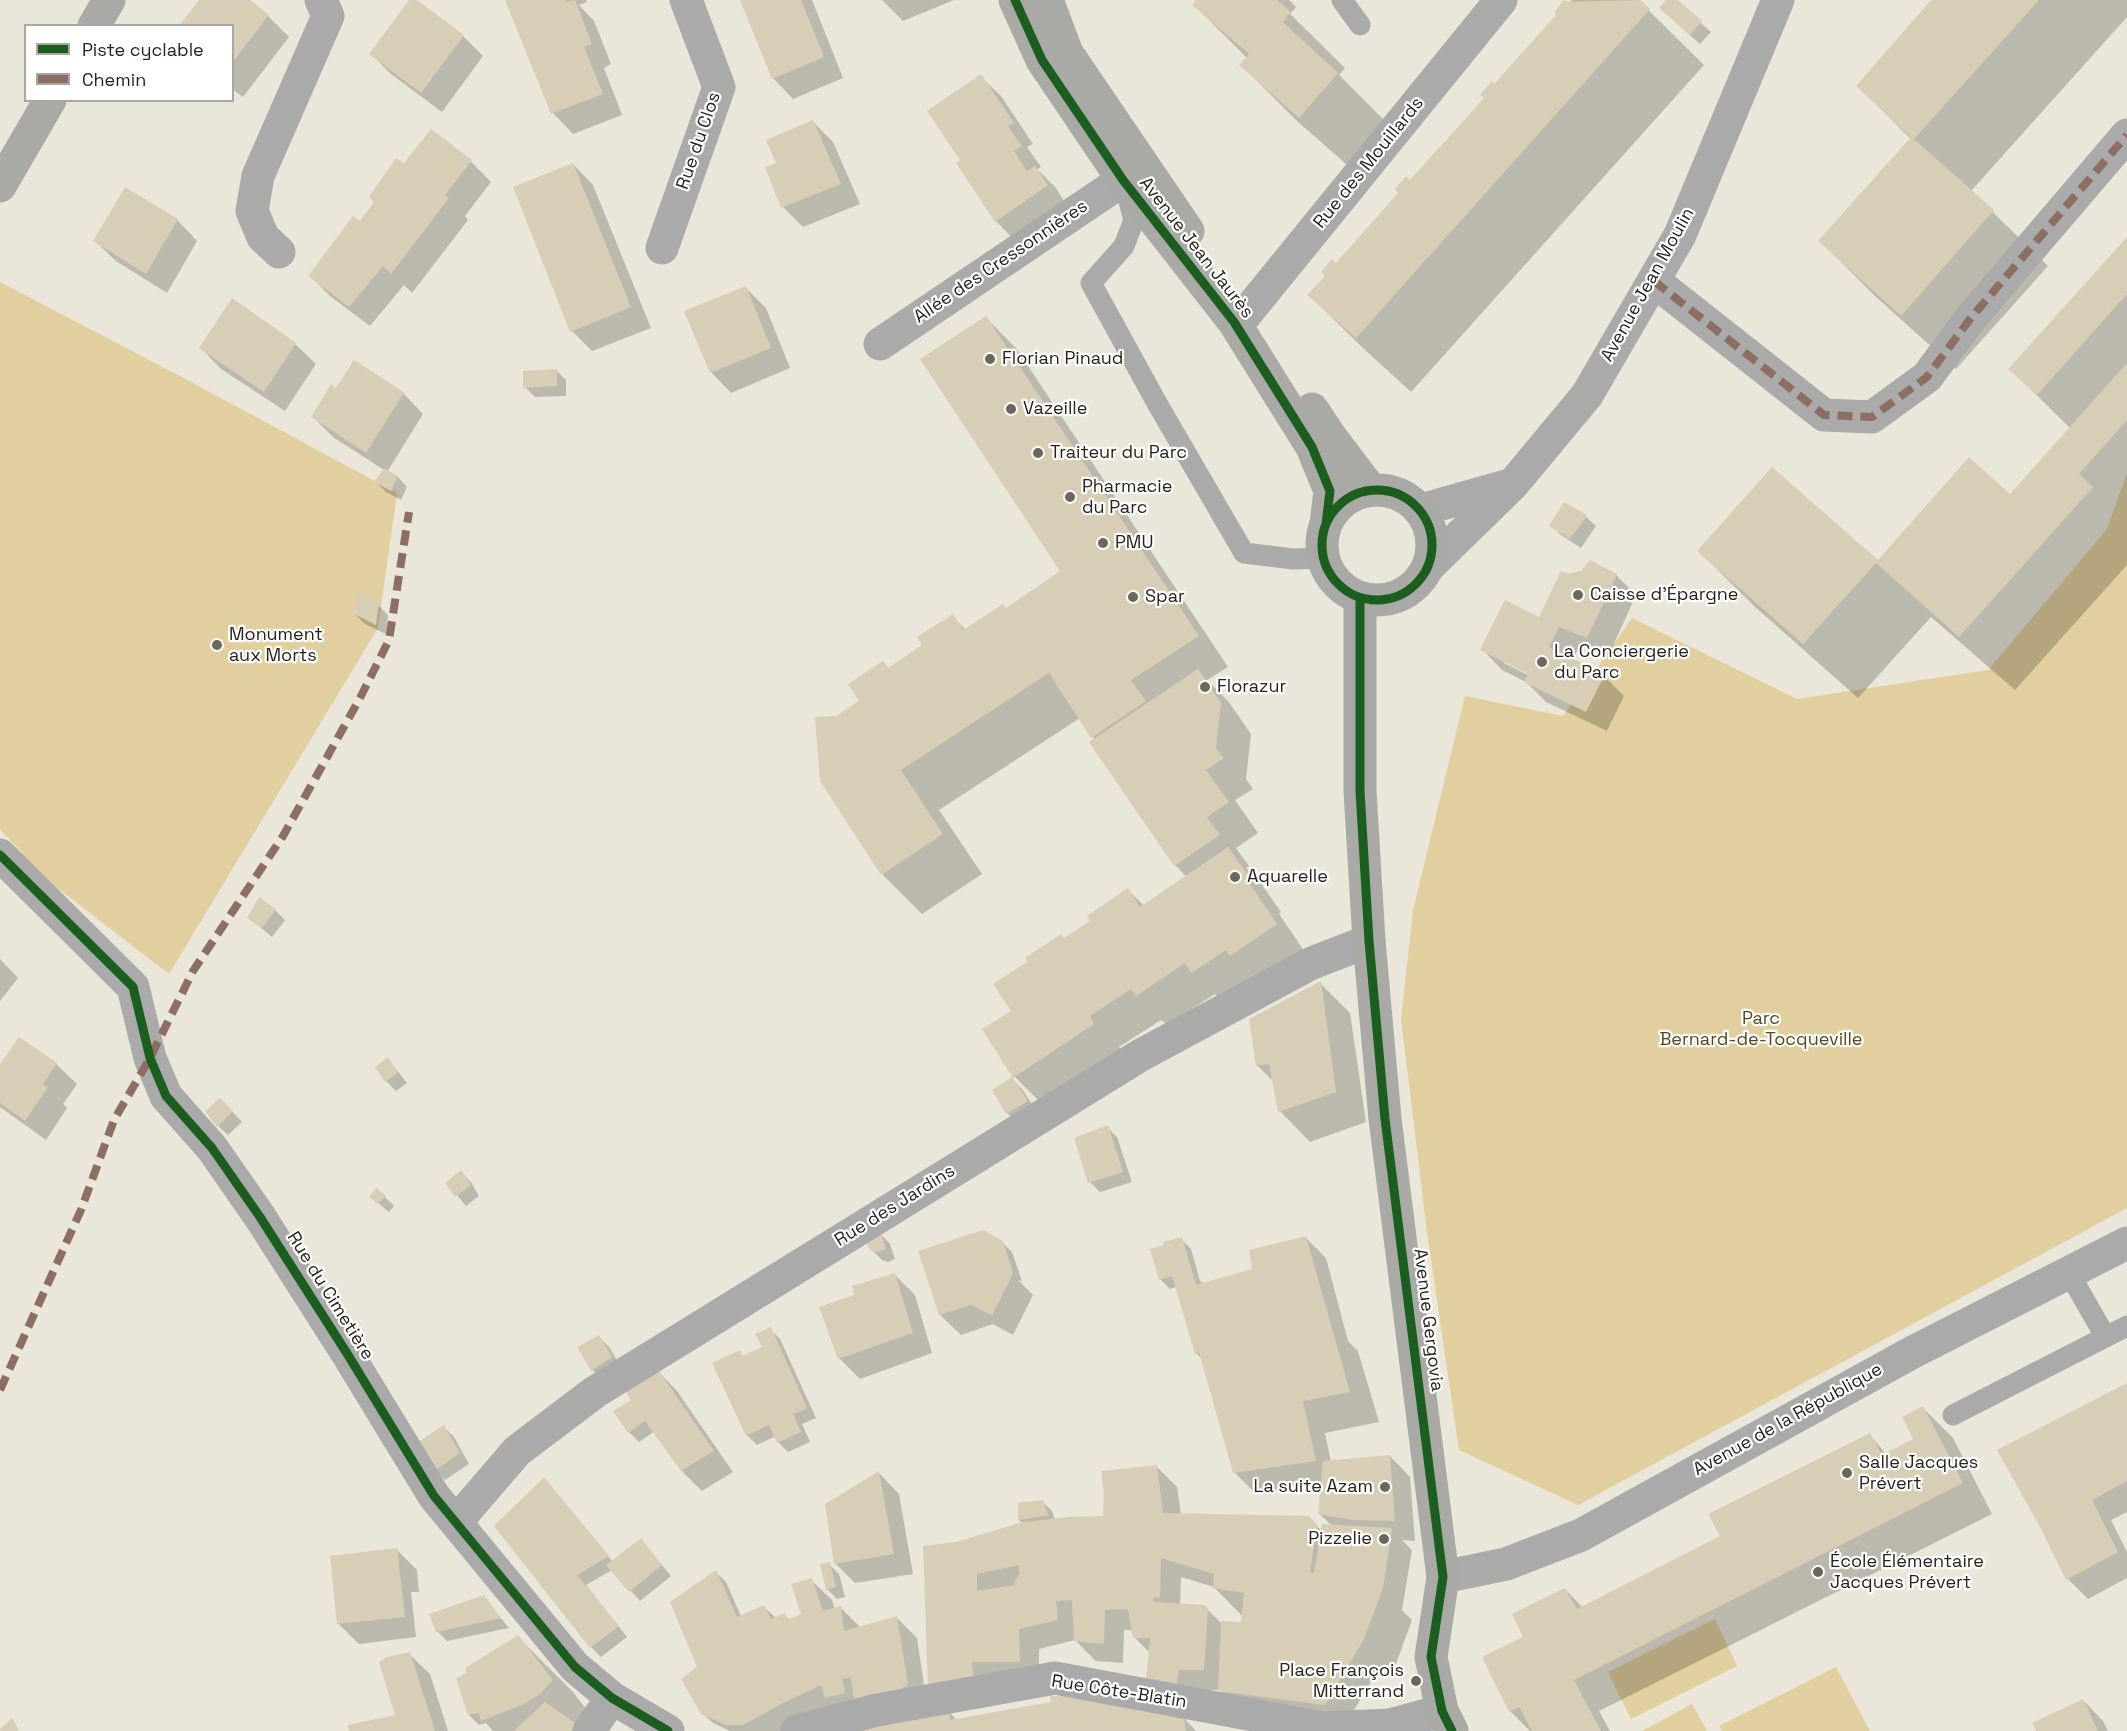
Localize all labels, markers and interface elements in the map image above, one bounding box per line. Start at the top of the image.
legend [24,24,234,102]
text: Piste cyclable [82,38,204,61]
text: Chemin [82,68,146,91]
street label: Rue du Clos [672,90,726,192]
street label: Rue des Mouillards [1309,93,1429,233]
street label: Avenue Jean Jaurès [1134,173,1258,323]
street label: Allée des Cressonnières [910,196,1092,328]
street label: Avenue Jean Moulin [1597,204,1699,366]
place label: Florian Pinaud [1002,348,1123,370]
marker: Florian Pinaud [983,352,997,366]
place label: Vazeille [1023,398,1087,420]
marker: Vazeille [1004,402,1018,416]
place label: Traiteur du Parc [1050,442,1187,464]
marker: Traiteur du Parc [1031,446,1045,460]
place label: Pharmacie du Parc [1082,476,1172,518]
marker: Pharmacie du Parc [1063,490,1077,504]
place label: PMU [1115,532,1153,554]
marker: PMU [1096,536,1110,550]
place label: Caisse d'Épargne [1590,584,1738,606]
place label: Spar [1145,586,1185,608]
marker: Caisse d'Épargne [1571,588,1585,602]
marker: Spar [1126,590,1140,604]
place label: Monument aux Morts [229,624,323,666]
marker: Monument aux Morts [210,638,224,652]
place label: La Conciergerie du Parc [1554,641,1689,684]
marker: La Conciergerie du Parc [1535,655,1549,669]
place label: Florazur [1217,676,1286,698]
marker: Florazur [1198,680,1212,694]
place label: Aquarelle [1247,866,1328,888]
marker: Aquarelle [1228,870,1242,884]
park label: Parc Bernard-de-Tocqueville [1659,1008,1863,1050]
street label: Rue des Jardins [831,1160,959,1252]
street label: Rue du Cimetière [282,1228,378,1364]
street label: Avenue Gergovia [1409,1247,1447,1393]
street label: Avenue de la République [1690,1359,1886,1481]
place label: Salle Jacques Prévert [1859,1452,1978,1494]
marker: Salle Jacques Prévert [1840,1466,1854,1480]
place label: La suite Azam [1254,1476,1373,1498]
marker: La suite Azam [1378,1480,1392,1494]
place label: Pizzelie [1308,1528,1372,1550]
marker: Pizzelie [1377,1532,1391,1546]
place label: École Élémentaire Jacques Prévert [1830,1551,1984,1594]
marker: École Élémentaire Jacques Prévert [1811,1565,1825,1579]
place label: Place François Mitterrand [1279,1660,1404,1702]
street label: Rue Côte-Blatin [1050,1671,1188,1713]
marker: Place François Mitterrand [1409,1674,1423,1688]

